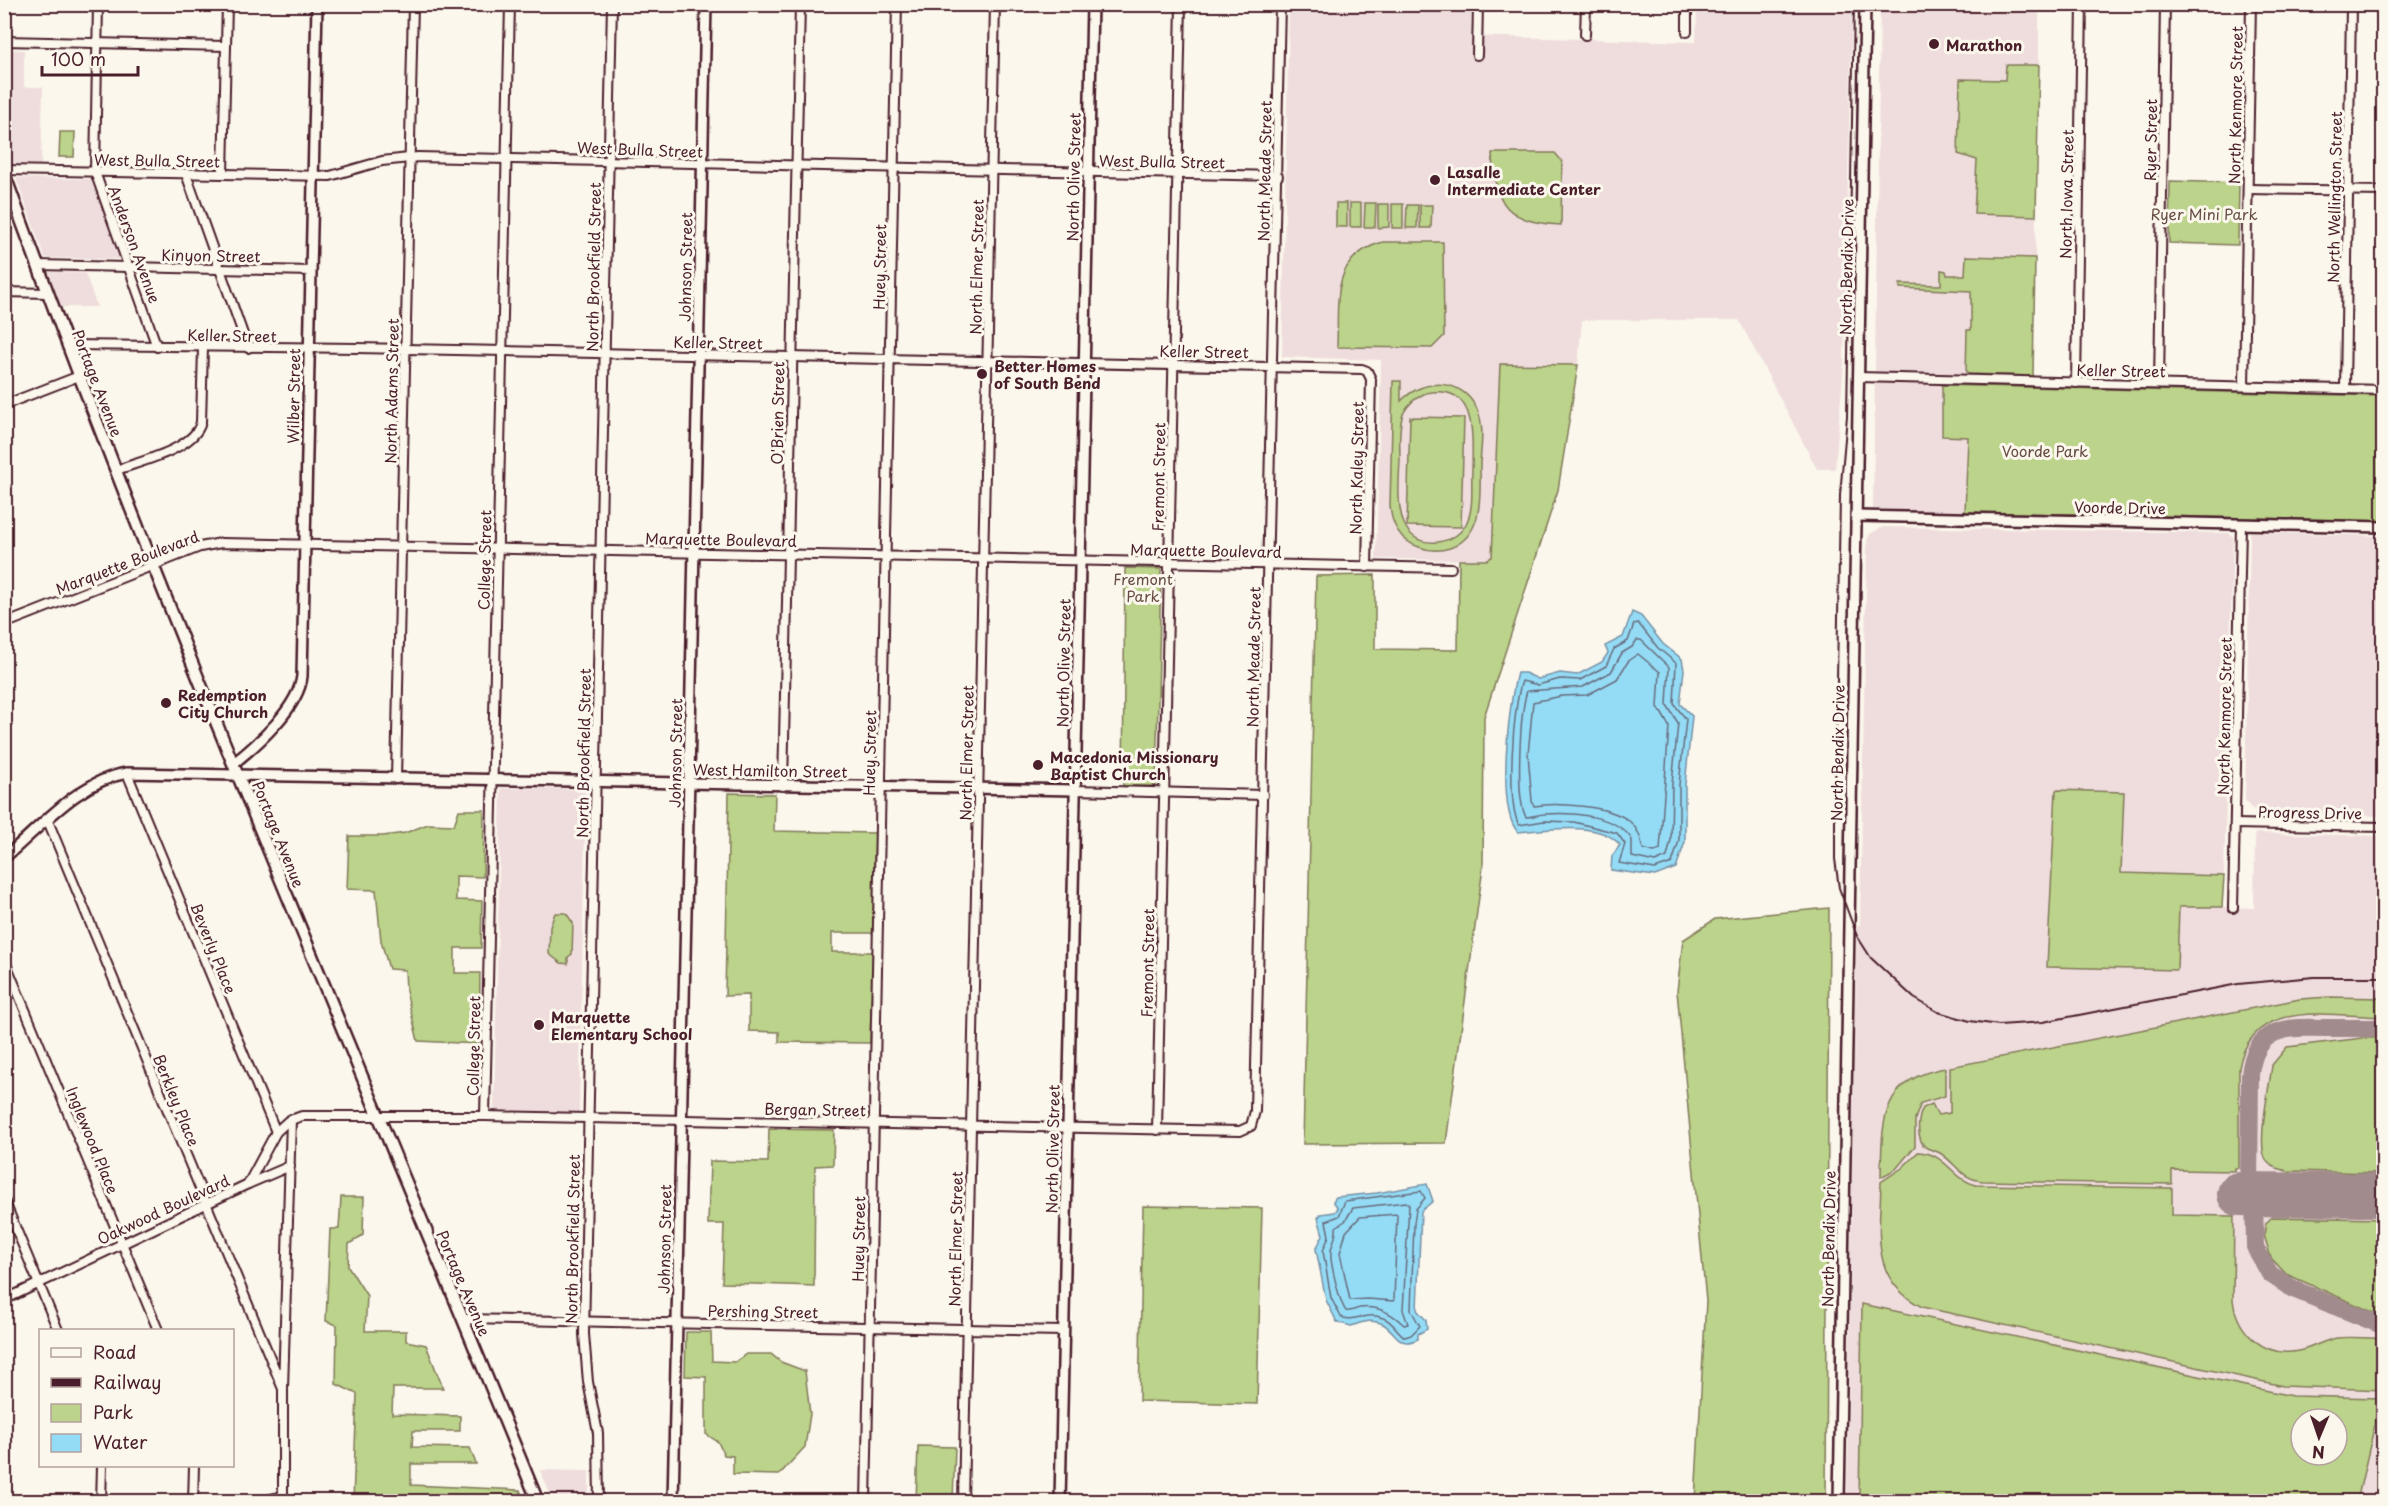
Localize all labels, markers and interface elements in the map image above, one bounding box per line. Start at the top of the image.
street label: North Kenmore Street [2222,26,2248,184]
place label: Marathon [1946,33,2022,56]
marker: Marathon [1927,37,1941,51]
scale bar [42,39,138,77]
text: 100 m [51,45,106,72]
street label: Ryer Street [2138,99,2162,181]
street label: North Meade Street [1251,100,1277,242]
street label: North Wellington Street [2321,111,2347,283]
street label: North Olive Street [1060,112,1086,242]
street label: North Iowa Street [2053,129,2079,259]
street label: West Bulla Street [577,135,703,163]
street label: West Bulla Street [94,147,220,173]
street label: West Bulla Street [1099,148,1225,174]
place label: Lasalle Intermediate Center [1447,160,1601,200]
marker: Lasalle Intermediate Center [1428,173,1442,187]
street label: Anderson Avenue [103,182,167,306]
street label: North Brookfield Street [580,182,606,352]
street label: North Elmer Street [963,199,989,335]
street label: North Bendix Drive [1833,199,1859,335]
park label: Ryer Mini Park [2150,202,2258,225]
street label: Johnson Street [673,212,697,322]
street label: Huey Street [867,224,891,310]
street label: Kinyon Street [161,243,261,267]
street label: North Adams Street [378,318,404,464]
street label: Keller Street [187,323,277,347]
street label: Portage Avenue [67,326,129,440]
street label: Keller Street [673,330,763,354]
street label: Keller Street [1159,339,1249,363]
street label: Wilber Street [281,348,305,444]
place label: Better Homes of South Bend [994,354,1101,394]
street label: Keller Street [2076,358,2166,382]
street label: O'Brien Street [765,361,789,465]
marker: Better Homes of South Bend [975,367,989,381]
street label: North Kaley Street [1343,401,1369,535]
street label: Fremont Street [1146,422,1170,532]
park label: Voorde Park [2002,439,2088,462]
street label: Voorde Drive [2074,495,2166,519]
street label: College Street [472,510,496,610]
street label: Marquette Boulevard [52,524,202,600]
street label: Marquette Boulevard [645,526,797,552]
street label: Marquette Boulevard [1130,537,1282,563]
park label: Fremont Park [1113,567,1173,607]
street label: North Meade Street [1240,586,1266,728]
street label: North Olive Street [1050,598,1076,728]
street label: North Kenmore Street [2211,637,2237,795]
street label: North Brookfield Street [570,668,596,838]
place label: Redemption City Church [178,683,268,723]
street label: North Elmer Street [953,685,979,821]
street label: North Bendix Drive [1824,685,1850,821]
marker: Redemption City Church [159,696,173,710]
street label: Johnson Street [663,698,687,808]
street label: Huey Street [857,710,881,796]
place label: Macedonia Missionary Baptist Church [1050,745,1219,785]
street label: West Hamilton Street [692,757,848,783]
marker: Macedonia Missionary Baptist Church [1031,758,1045,772]
street label: Portage Avenue [247,777,311,891]
street label: Progress Drive [2258,800,2362,824]
street label: Beverly Place [185,899,243,997]
street label: Fremont Street [1135,908,1159,1018]
street label: College Street [461,996,485,1096]
place label: Marquette Elementary School [551,1005,692,1045]
marker: Marquette Elementary School [532,1018,546,1032]
street label: Berkley Place [148,1051,206,1150]
street label: Inglewood Place [61,1083,125,1197]
street label: North Olive Street [1039,1084,1065,1214]
street label: Bergan Street [764,1097,866,1121]
street label: North Brookfield Street [559,1154,585,1324]
street label: Oakwood Boulevard [93,1168,233,1250]
street label: North Elmer Street [942,1171,968,1307]
street label: North Bendix Drive [1815,1171,1841,1307]
street label: Johnson Street [652,1184,676,1294]
street label: Huey Street [846,1196,870,1282]
street label: Portage Avenue [431,1226,497,1340]
street label: Pershing Street [707,1299,819,1323]
legend [39,1329,234,1467]
text: Road [93,1338,137,1365]
text: Railway [93,1368,161,1395]
text: Park [93,1398,133,1425]
north arrow [2289,1407,2349,1467]
text: Water [93,1428,148,1455]
text: N [2312,1441,2325,1465]

